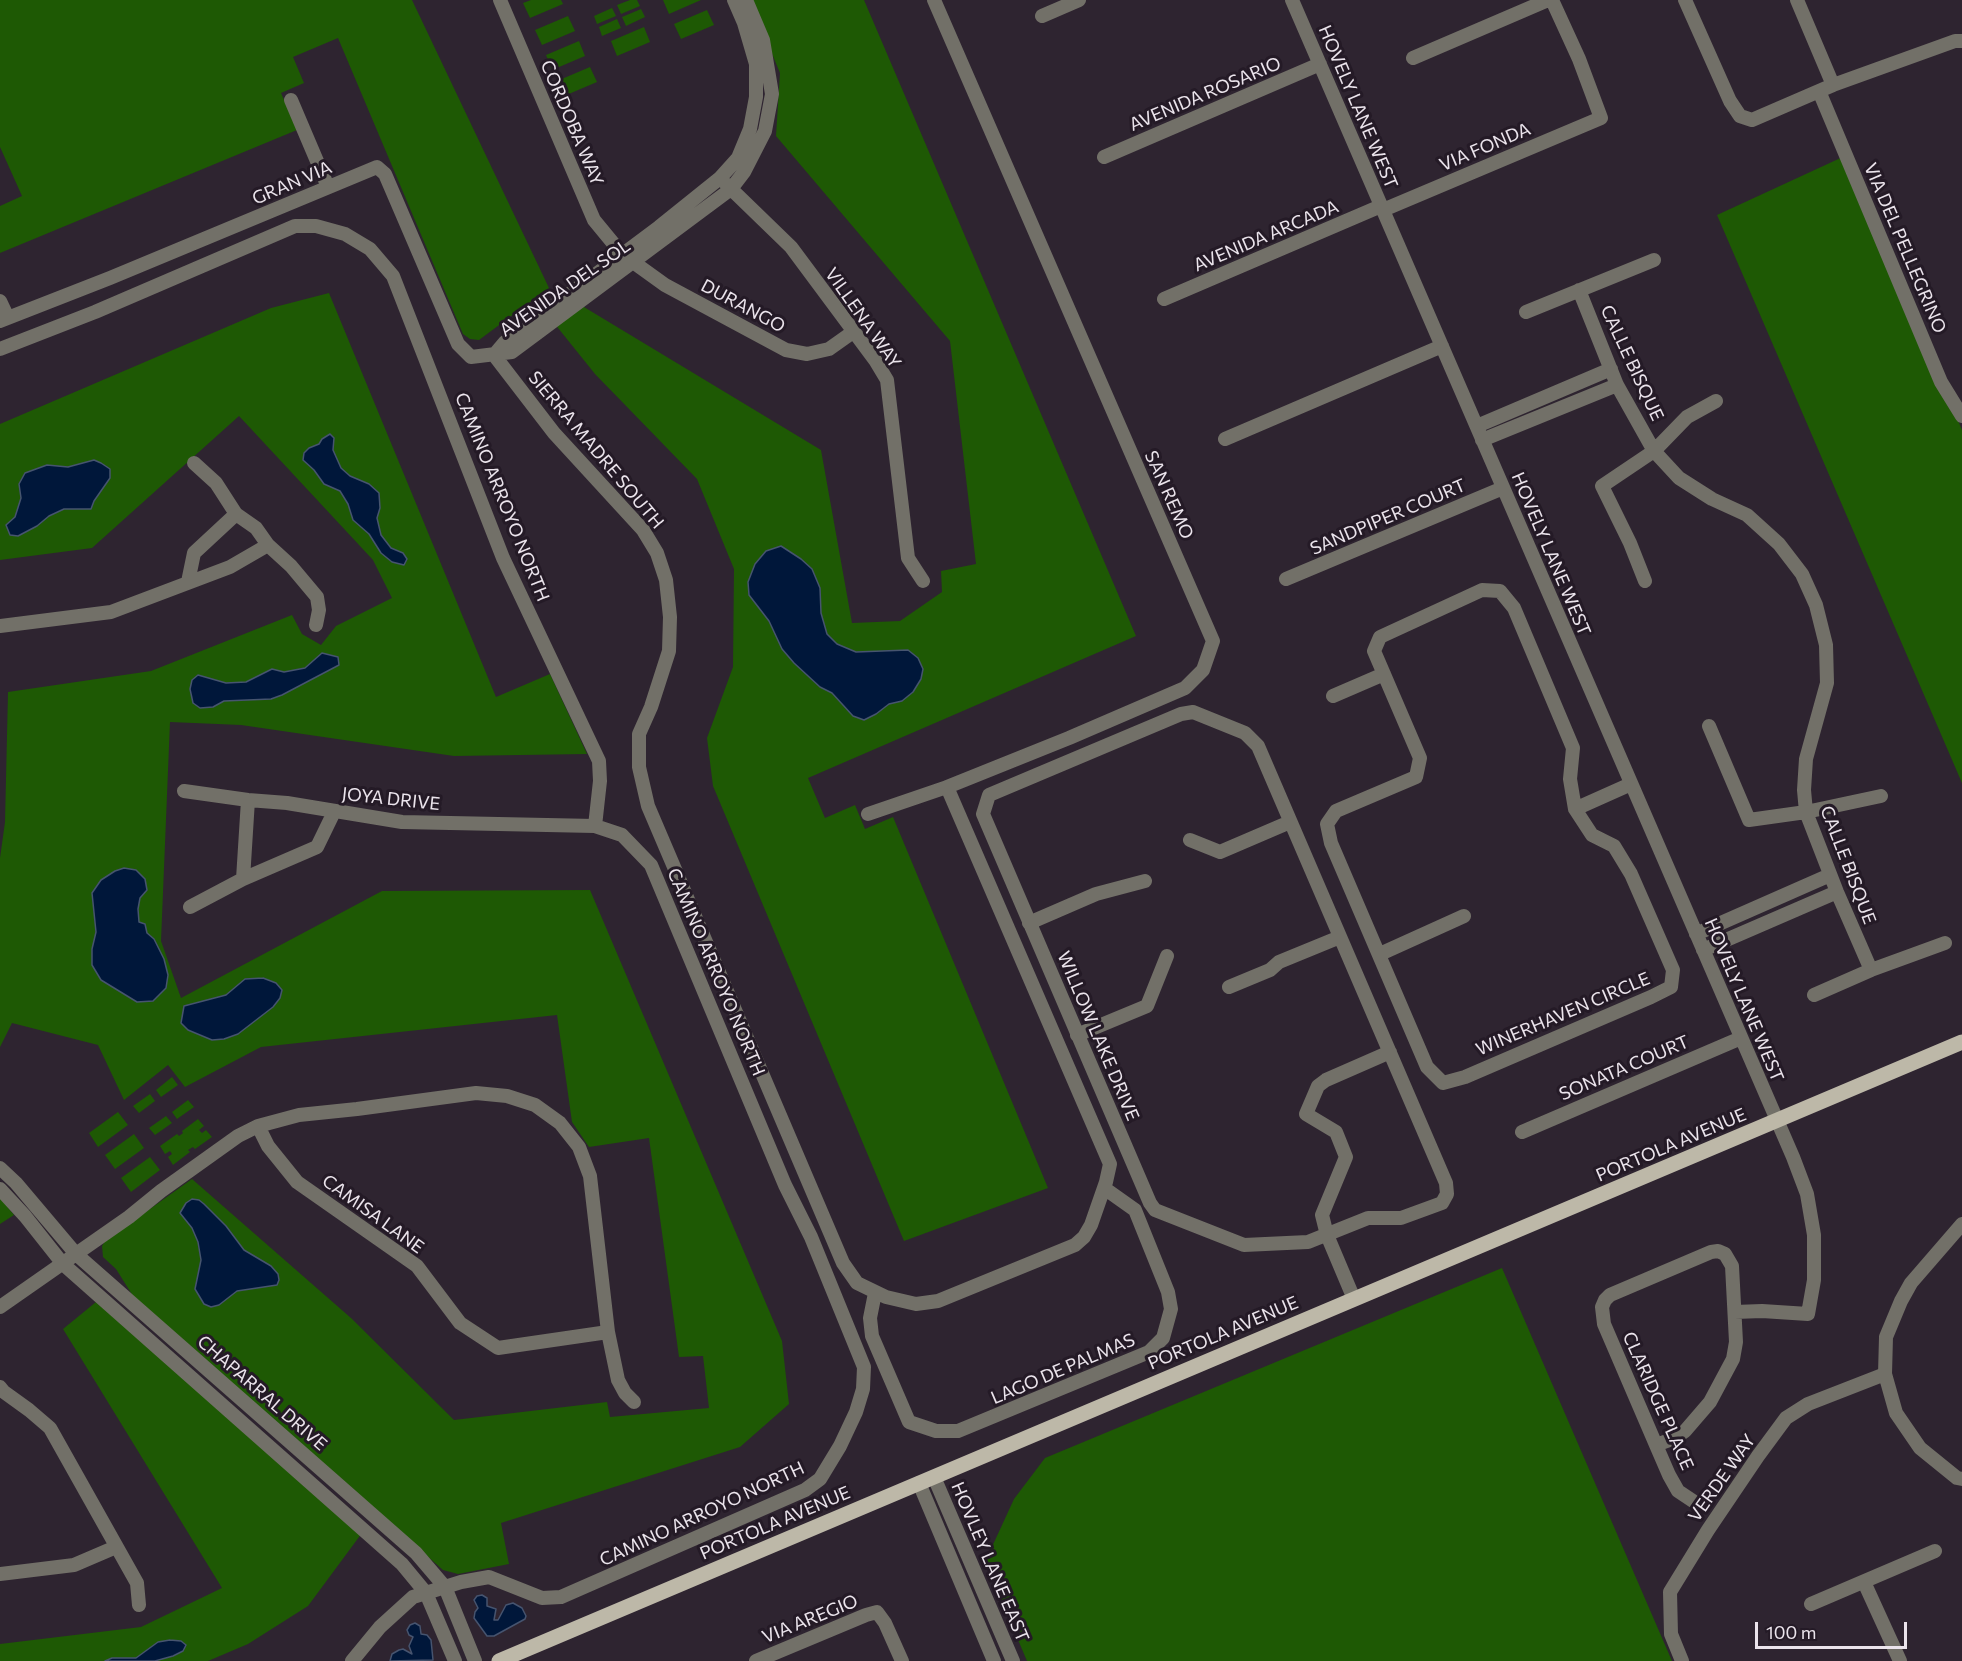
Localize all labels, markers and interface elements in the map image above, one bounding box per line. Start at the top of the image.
street label: HOVELY LANE WEST [1314,22,1402,192]
street label: AVENIDA ROSARIO [1126,52,1284,136]
street label: CORDOBA WAY [536,57,608,189]
street label: VIA FONDA [1436,118,1534,176]
street label: GRAN VIA [249,157,335,209]
street label: VIA DEL PELLEGRINO [1859,160,1951,336]
street label: AVENIDA ARCADA [1190,196,1342,276]
street label: AVENIDA DEL SOL [495,235,635,341]
street label: VILLENA WAY [820,264,906,372]
street label: DURANGO [697,275,789,337]
street label: CALLE BISQUE [1596,302,1668,424]
street label: SIERRA MADRE SOUTH [524,367,668,533]
street label: CAMINO ARROYO NORTH [450,389,554,605]
street label: SAN REMO [1140,448,1198,542]
street label: HOVELY LANE WEST [1507,469,1595,639]
street label: SANDPIPER COURT [1307,474,1469,560]
street label: JOYA DRIVE [341,783,441,815]
street label: CALLE BISQUE [1815,803,1881,927]
street label: CAMINO ARROYO NORTH [662,865,770,1079]
street label: HOVELY LANE WEST [1700,915,1788,1085]
street label: WILLOW LAKE DRIVE [1052,948,1144,1124]
street label: WINERHAVEN CIRCLE [1473,968,1653,1060]
street label: SONATA COURT [1556,1031,1692,1105]
street label: PORTOLA AVENUE [1593,1104,1749,1186]
street label: CAMISA LANE [318,1170,428,1258]
street label: PORTOLA AVENUE [1145,1292,1301,1374]
street label: CLARIDGE PLACE [1618,1328,1698,1474]
street label: LAGO DE PALMAS [988,1329,1138,1409]
street label: CHAPARRAL DRIVE [193,1331,331,1455]
street label: VERDE WAY [1684,1430,1760,1526]
street label: CAMINO ARROYO NORTH [596,1457,808,1571]
street label: HOVLEY LANE EAST [947,1479,1033,1645]
street label: PORTOLA AVENUE [697,1482,853,1564]
street label: VIA AREGIO [759,1590,861,1648]
scale bar [1758,1610,1910,1648]
text: 100 m [1766,1621,1816,1643]

